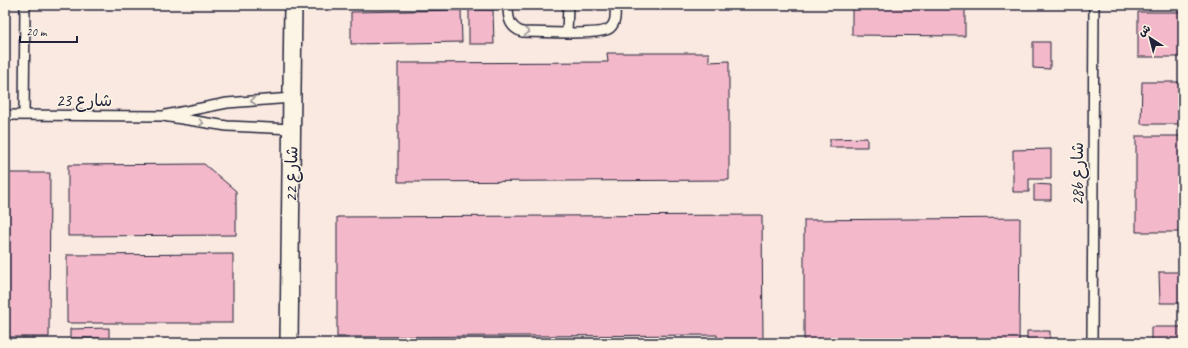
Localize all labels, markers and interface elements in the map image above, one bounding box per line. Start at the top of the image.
scale bar [20,18,77,44]
north arrow [1130,18,1170,58]
text: ش [1135,21,1153,39]
text: 20 m [26,24,48,40]
one-way arrow [524,28,530,36]
street label: شارع 23 [56,90,112,112]
one-way arrow [250,96,256,105]
one-way arrow [198,118,204,127]
street label: 28b شارع [1067,142,1089,206]
street label: شارع 22 [281,146,303,202]

